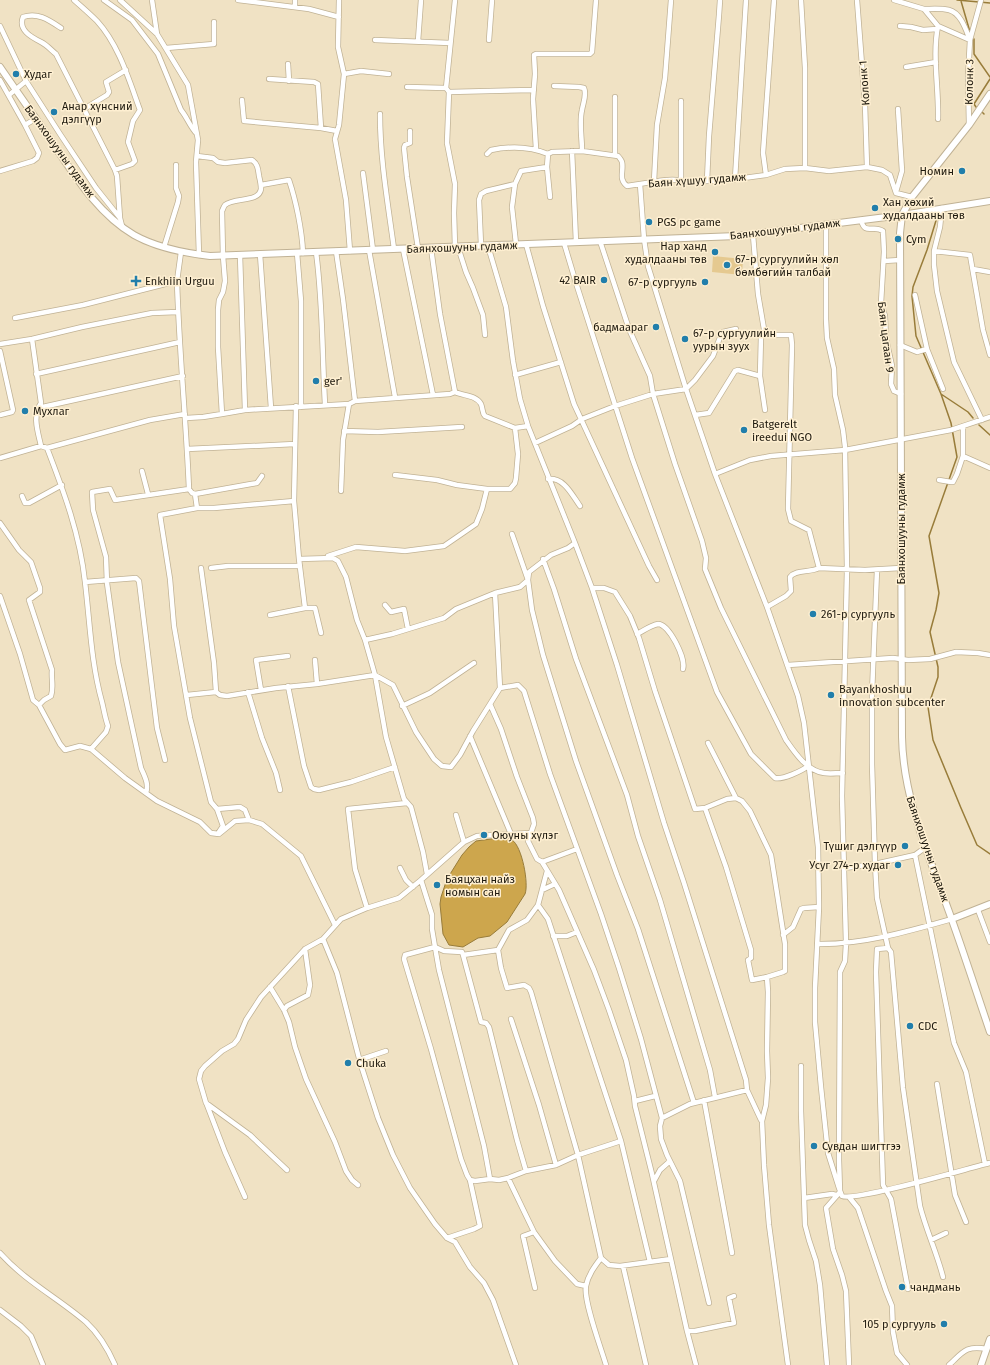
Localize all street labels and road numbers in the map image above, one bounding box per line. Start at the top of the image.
street label: Колонк 3 [963,59,976,105]
street label: Колонк 1 [856,60,873,106]
street label: Баянхошууны гудамж [22,103,98,200]
street label: Баян хүшуу гудамж [647,171,747,190]
street label: Баянхошууны гудамж [729,216,841,243]
street label: Баянхошууны гудамж [406,239,518,256]
street label: Баян цагаан 9 [875,301,896,374]
street label: Баянхошууны гудамж [895,473,908,585]
street label: Баянхошууны гудамж [903,795,952,904]

